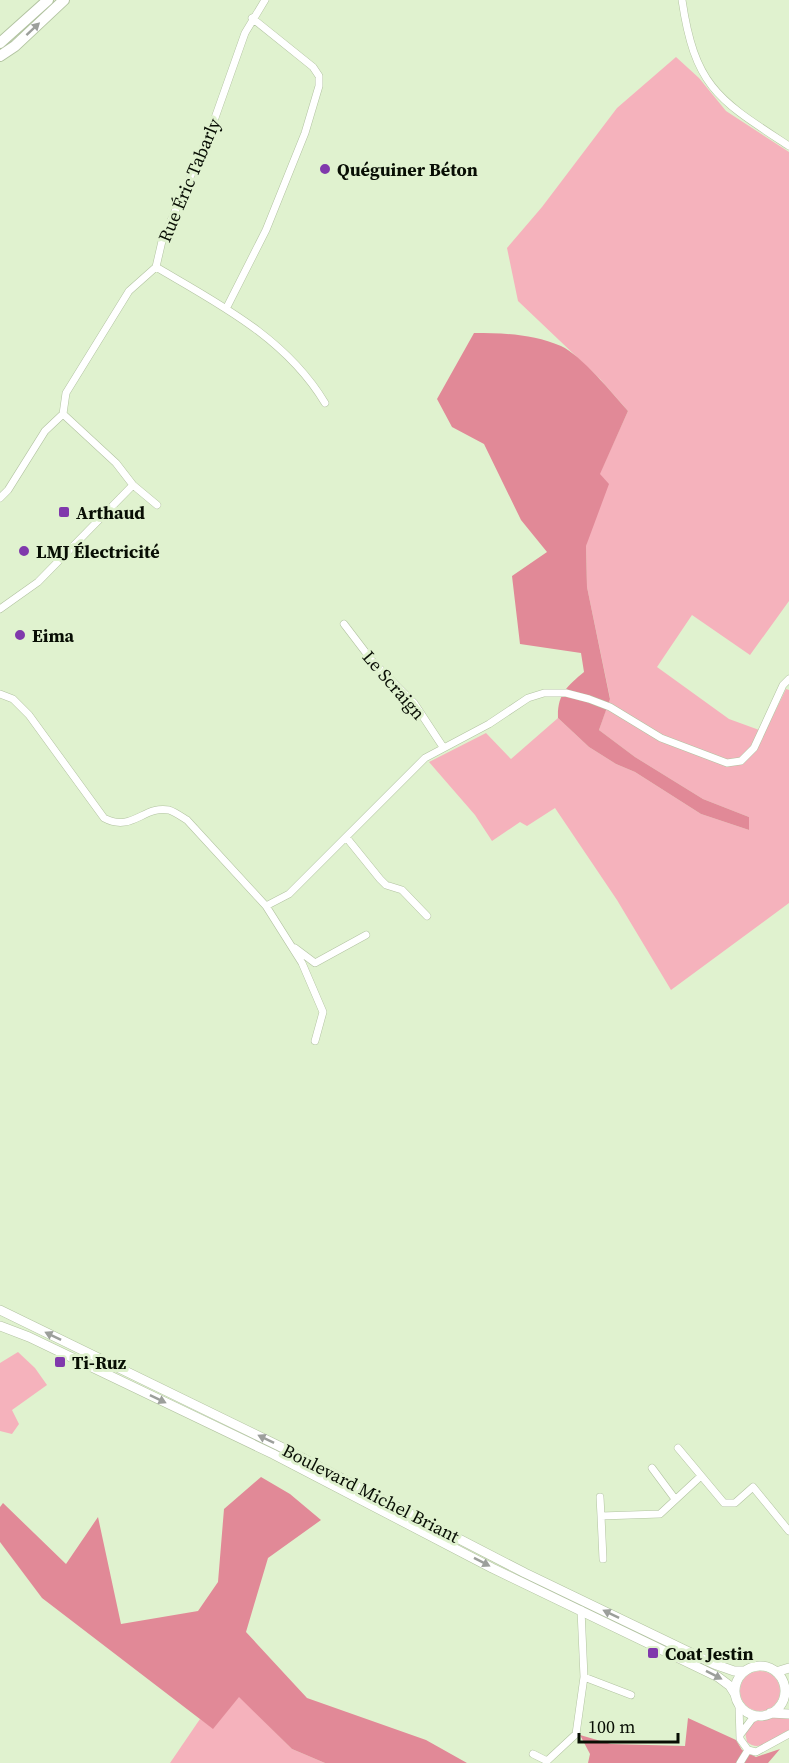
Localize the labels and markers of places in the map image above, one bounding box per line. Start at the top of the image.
place label: Quéguiner Béton [337,157,478,182]
marker: Quéguiner Béton [318,162,332,176]
place label: Arthaud [76,500,145,525]
marker: Arthaud [57,505,71,519]
place label: LMJ Électricité [36,539,160,564]
marker: LMJ Électricité [17,544,31,558]
place label: Eima [32,623,75,648]
marker: Eima [13,628,27,642]
place label: Ti-Ruz [72,1350,127,1375]
marker: Ti-Ruz [53,1355,67,1369]
place label: Coat Jestin [665,1641,754,1666]
marker: Coat Jestin [646,1646,660,1660]

